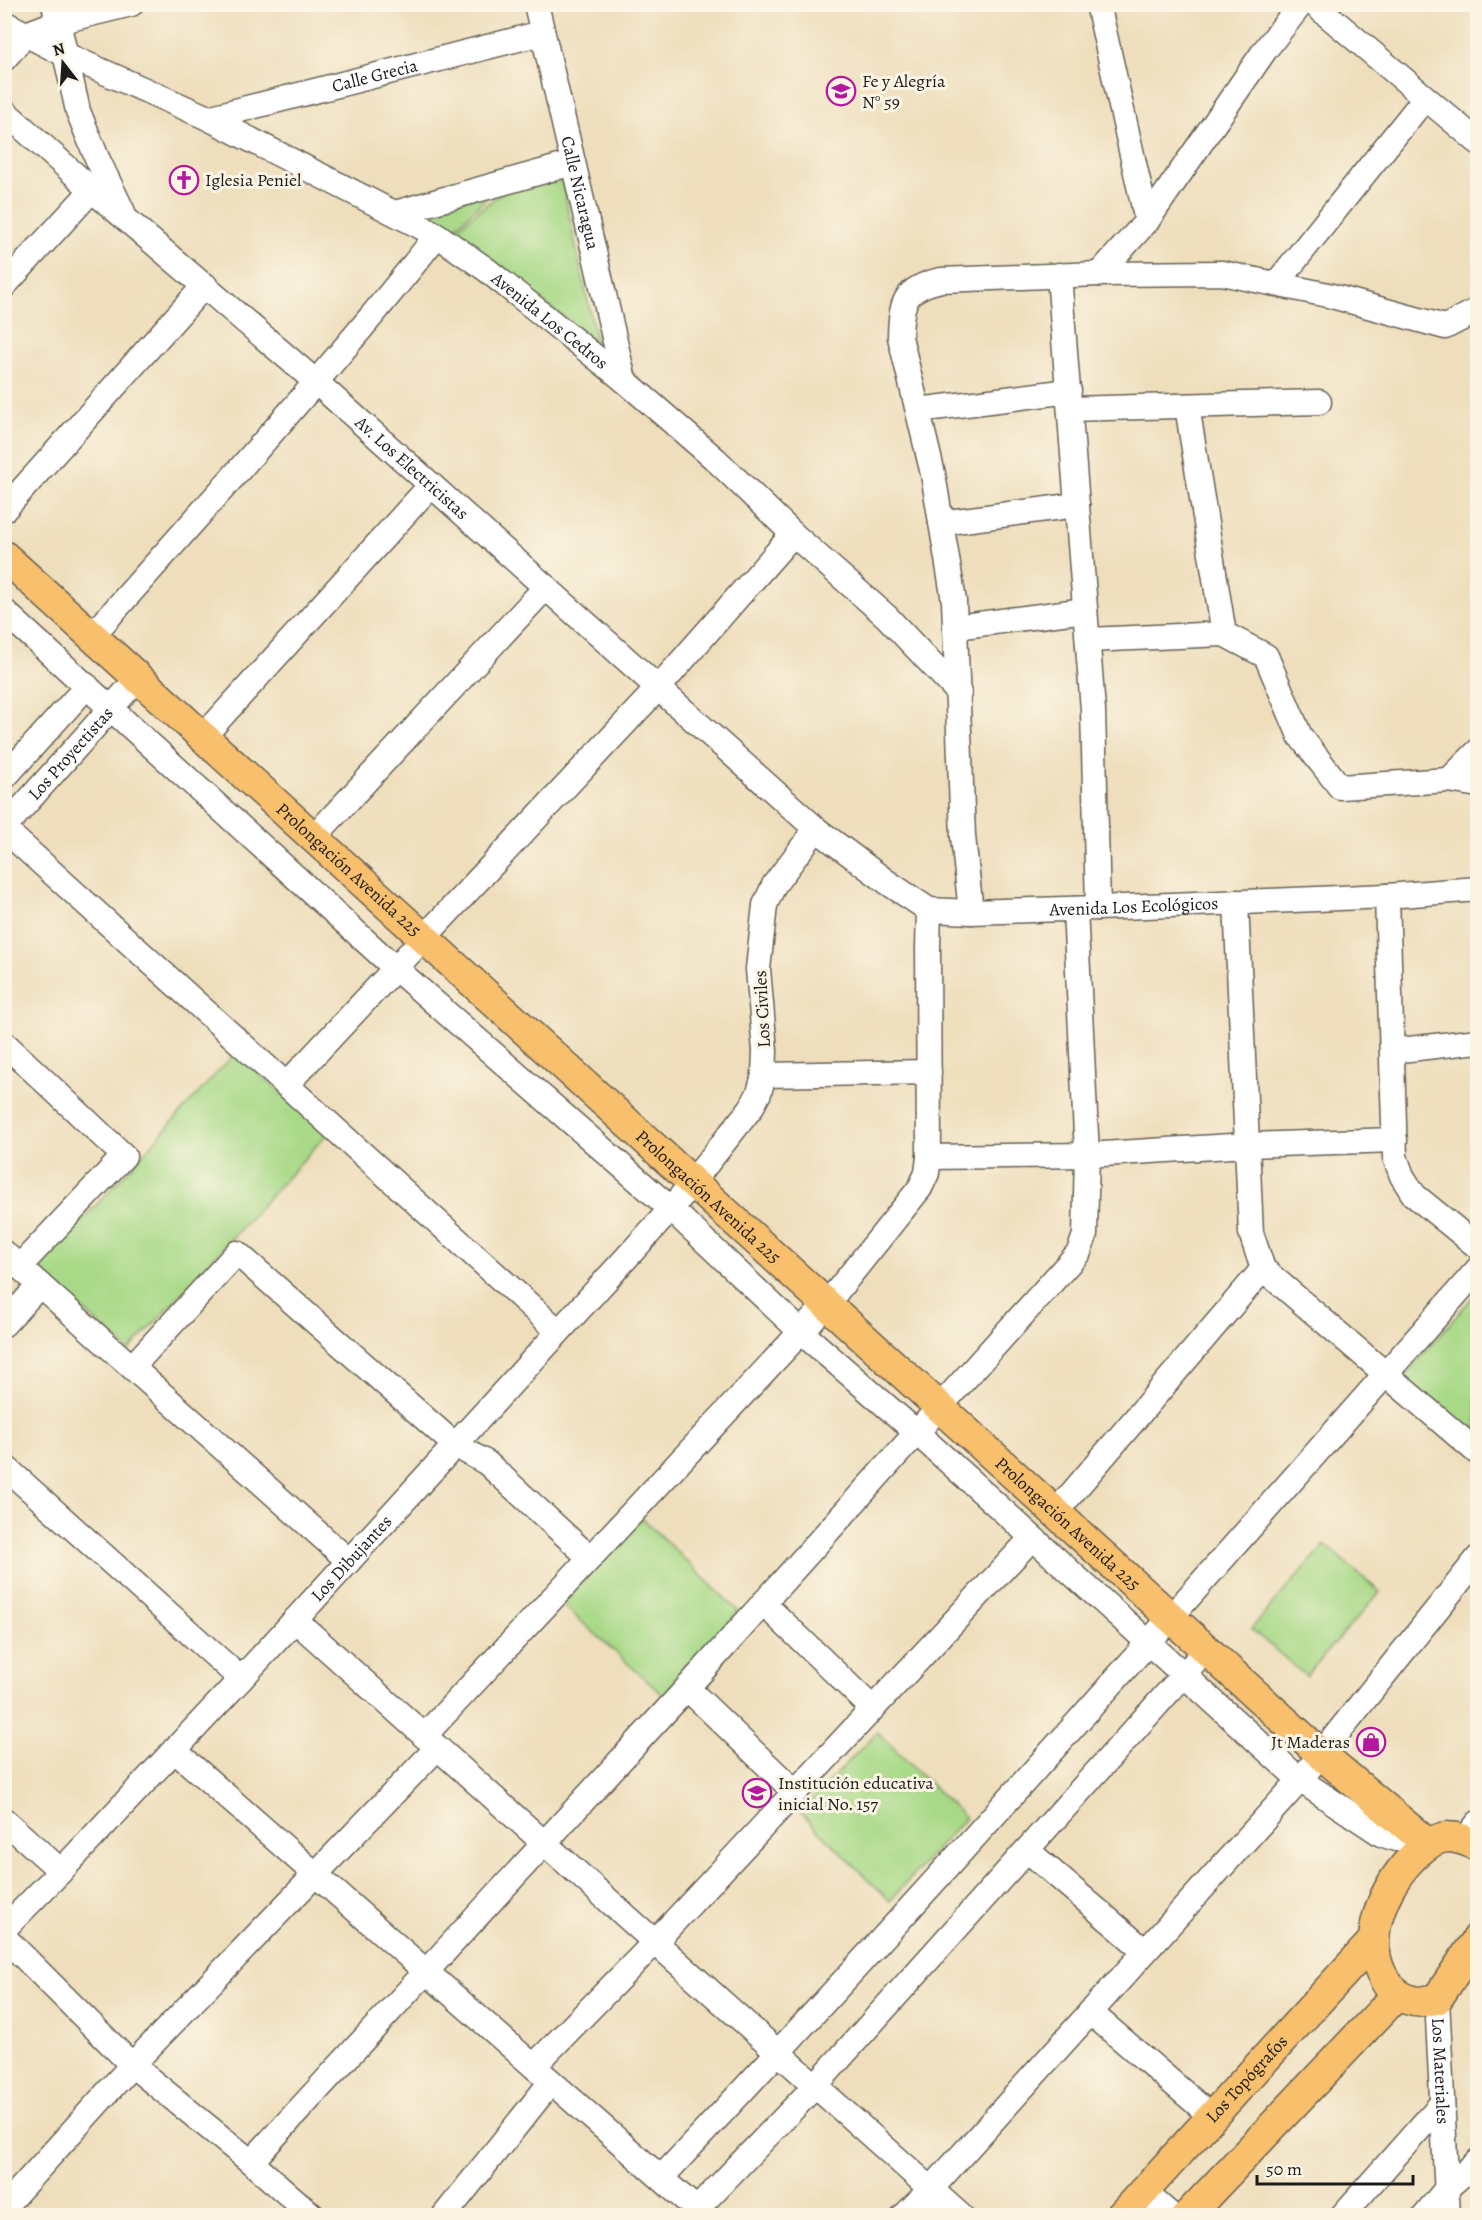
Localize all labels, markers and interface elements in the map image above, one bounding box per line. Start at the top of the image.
north arrow [33,33,93,93]
text: N [50,37,68,62]
street label: Calle Grecia [329,53,421,98]
place label: Fe y Alegría N° 59 [862,69,946,114]
school or university icon: Fe y Alegría N° 59 [825,75,857,107]
street label: Calle Nicaragua [555,134,605,253]
church icon: Iglesia Peniel [168,164,200,196]
place label: Iglesia Peniel [205,168,302,192]
street label: Avenida Los Cedros [486,266,613,375]
street label: Av. Los Electricistas [349,410,474,525]
street label: Los Proyectistas [23,702,119,805]
street label: Prolongación Avenida 225 [271,797,426,942]
street label: Avenida Los Ecológicos [1048,891,1219,922]
street label: Los Civiles [748,970,776,1048]
street label: Prolongación Avenida 225 [630,1124,786,1269]
street label: Prolongación Avenida 225 [990,1451,1145,1596]
street label: Los Dibujantes [306,1510,397,1607]
shop icon: Jt Maderas [1355,1726,1387,1758]
place label: Jt Maderas [1271,1730,1350,1754]
place label: Institución educativa inicial No. 157 [778,1771,934,1816]
school or university icon: Institución educativa inicial No. 157 [741,1777,773,1809]
street label: Los Materiales [1426,2017,1455,2125]
street label: Los Topógrafos [1200,2030,1293,2128]
scale bar [1257,2148,1413,2186]
text: 50 m [1266,2157,1302,2181]

